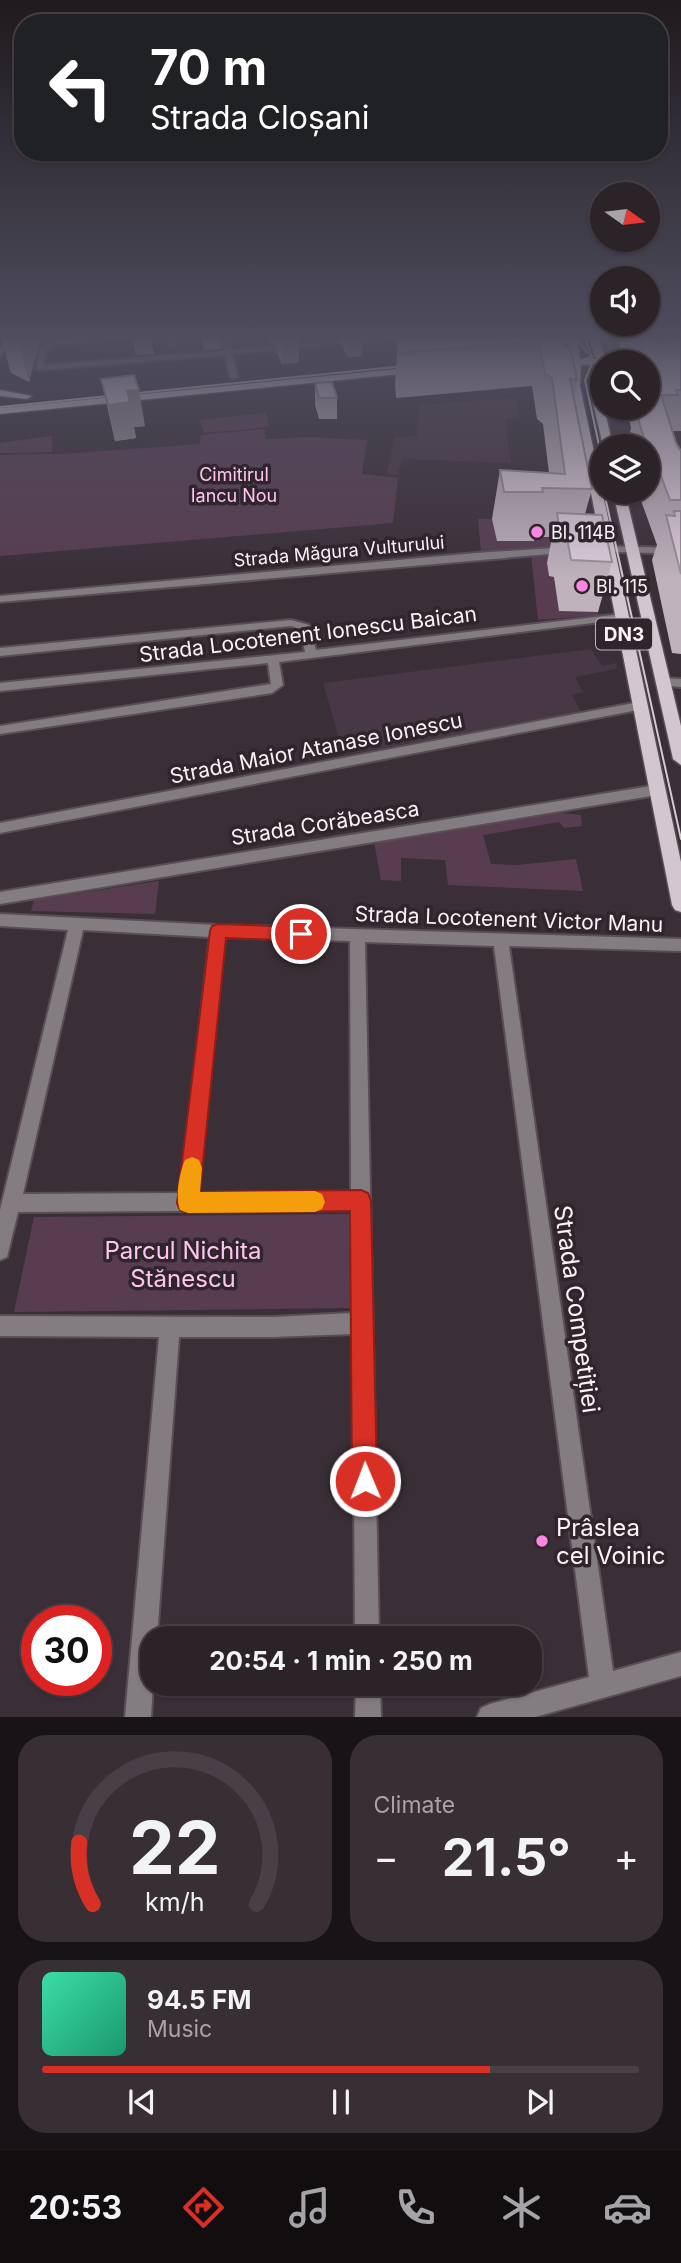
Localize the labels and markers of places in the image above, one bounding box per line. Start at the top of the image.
place label: Bl. 114B [551,522,615,543]
marker: Bl. 114B [529,524,545,540]
place label: Bl. 115 [596,576,648,597]
marker: Bl. 115 [574,578,590,594]
pin [271,904,331,964]
place label: Prâslea cel Voinic [556,1513,666,1570]
marker: Prâslea cel Voinic [534,1533,550,1549]

